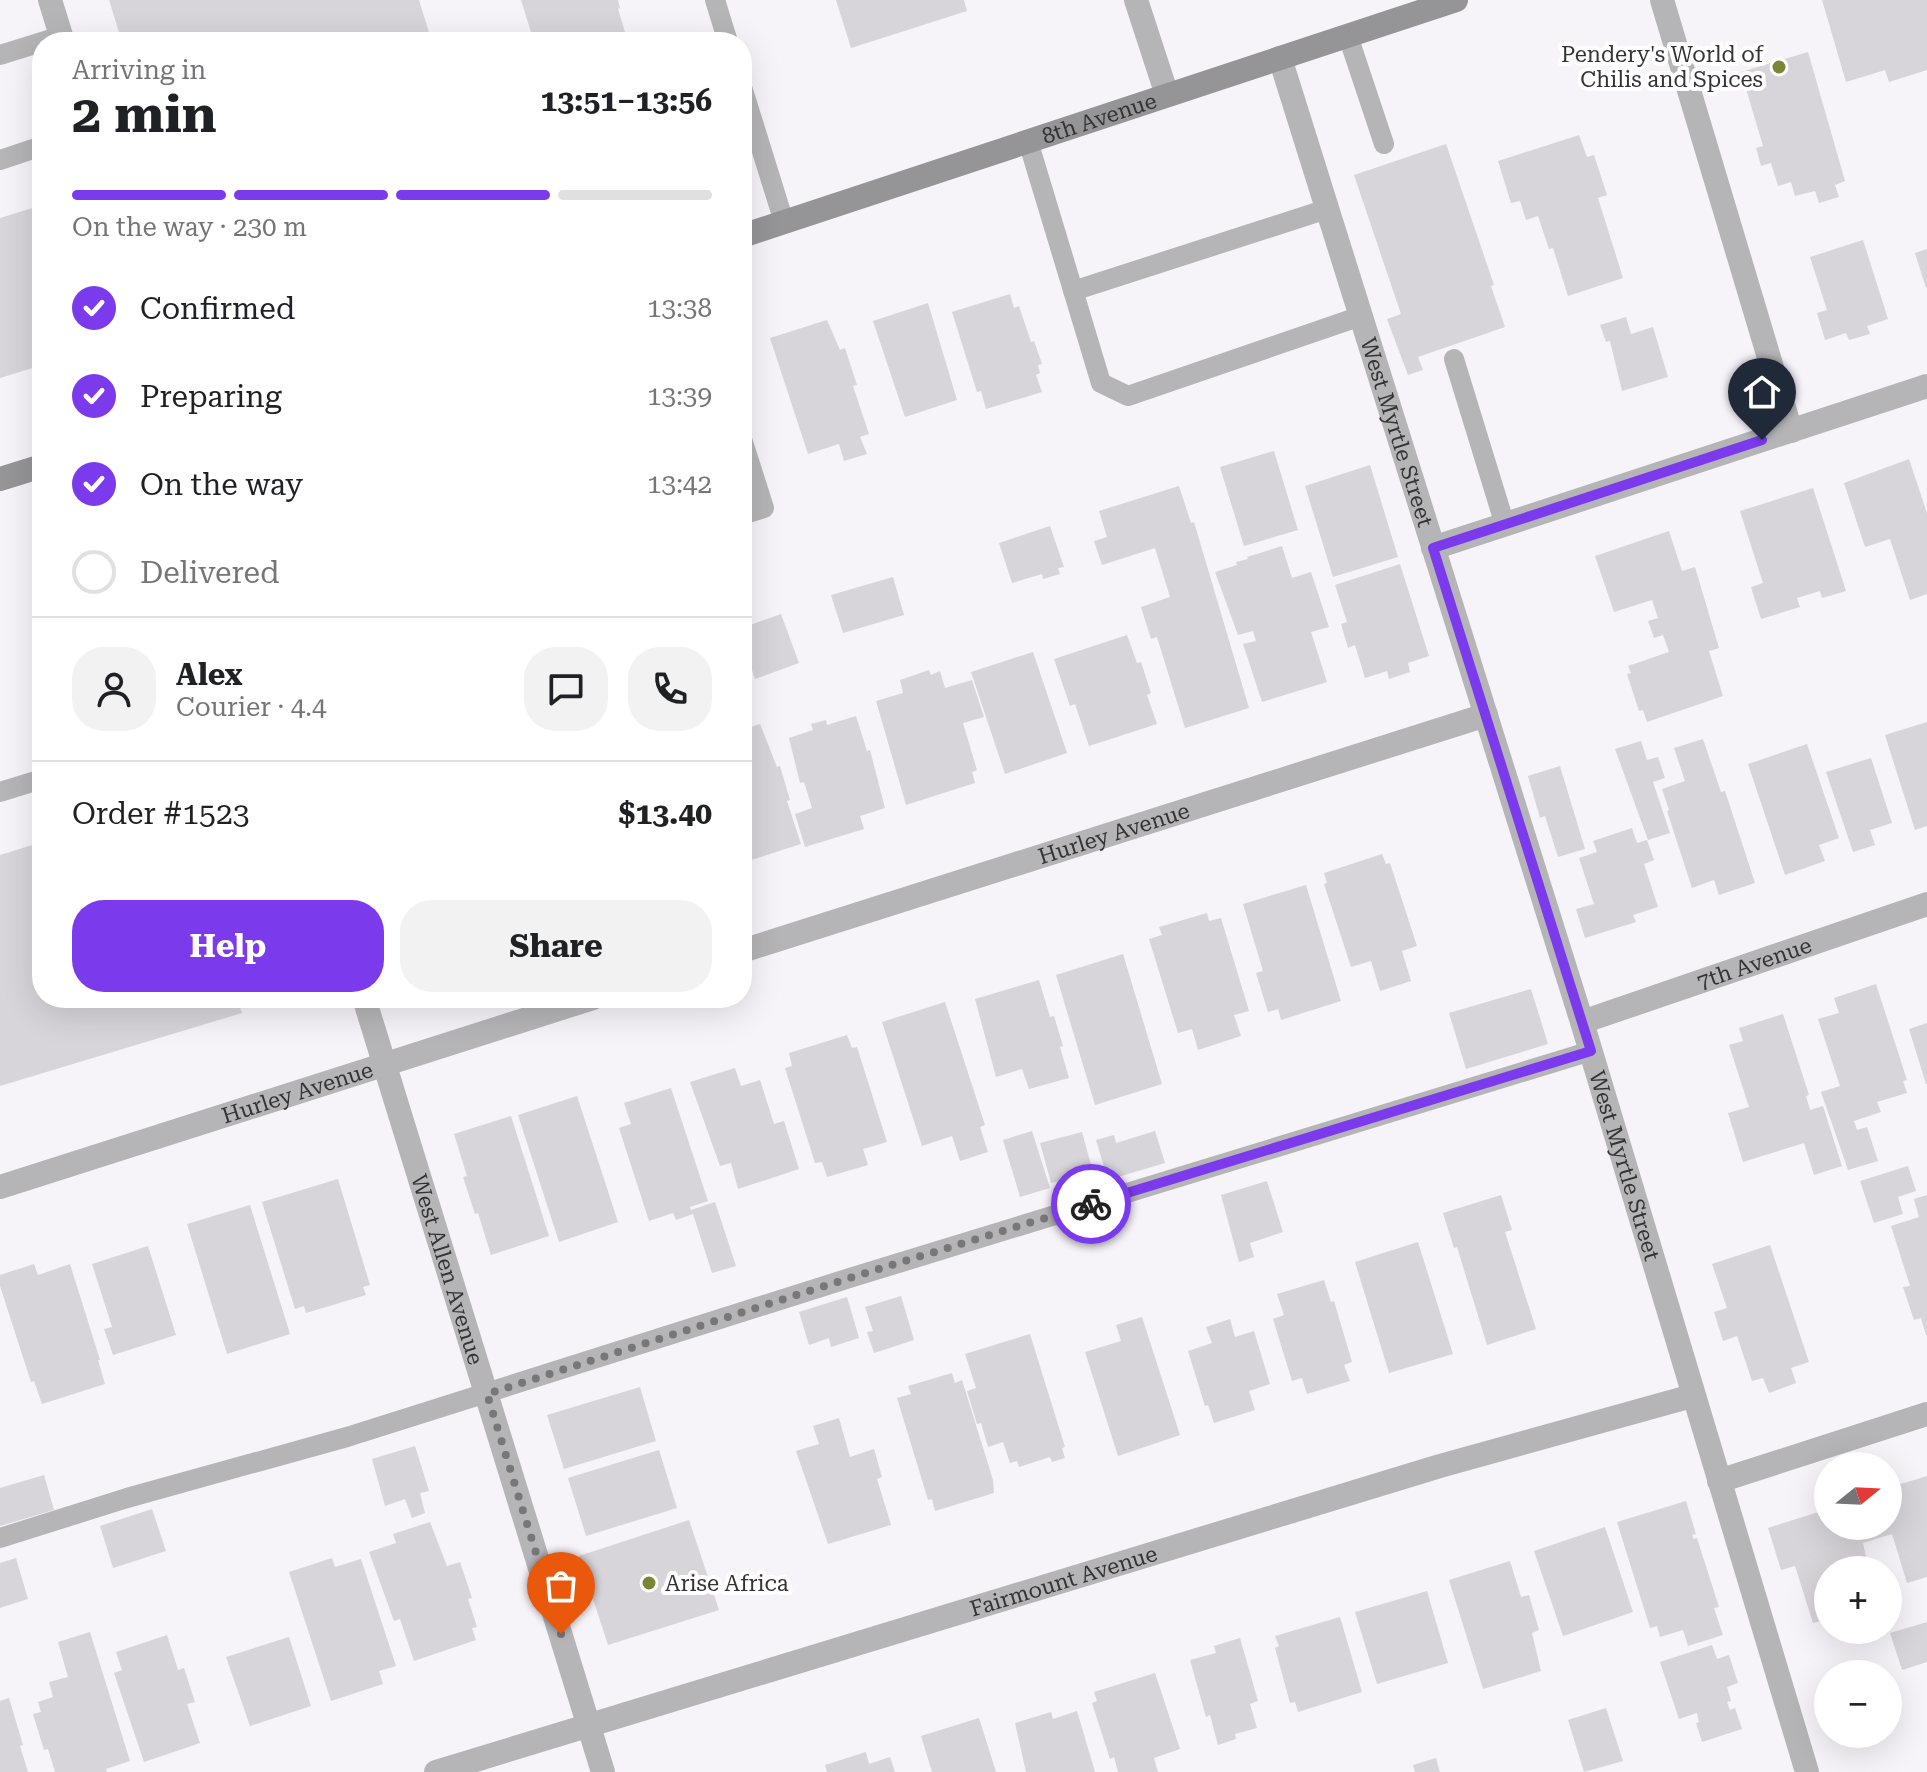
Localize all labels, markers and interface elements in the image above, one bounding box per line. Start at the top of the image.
place label: Pendery's World of Chilis and Spices [1561,42,1764,92]
text: Arriving in [72,55,206,85]
marker: Pendery's World of Chilis and Spices [1770,58,1788,76]
text: 13:51–13:56 [540,83,712,118]
text: 2 min [72,84,217,145]
street label: 8th Avenue [1038,87,1160,149]
text: On the way · 230 m [72,212,307,242]
icon: check [72,286,116,330]
text: Confirmed [140,291,295,326]
text: 13:38 [647,293,712,323]
street label: West Myrtle Street [1356,334,1439,530]
pin [1728,358,1796,440]
icon: home [1740,370,1784,414]
icon: check [72,374,116,418]
text: Preparing [140,379,282,414]
text: 13:39 [647,381,712,411]
icon: check [72,462,116,506]
text: On the way [140,467,303,502]
text: 13:42 [647,469,712,499]
text: Delivered [140,555,279,590]
button: person [72,647,156,731]
button: chat [524,647,608,731]
button: phone [628,647,712,731]
text: Alex [176,657,243,692]
text: Courier · 4.4 [176,692,326,722]
text: Order #1523 [72,796,250,831]
text: $13.40 [619,796,712,831]
street label: Hurley Avenue [1035,797,1192,869]
button: Help [72,900,384,992]
button: Share [400,900,712,992]
street label: 7th Avenue [1694,932,1815,994]
street label: Hurley Avenue [219,1056,376,1128]
street label: West Myrtle Street [1585,1068,1665,1263]
courier [1051,1164,1131,1244]
street label: West Allen Avenue [407,1171,489,1368]
icon: bike [1069,1182,1113,1226]
north arrow [1814,1452,1902,1540]
map controls [1814,1452,1902,1748]
street label: Fairmount Avenue [967,1540,1160,1621]
pin [527,1552,595,1634]
button: + [1814,1556,1902,1644]
icon: bag [539,1564,583,1608]
place label: Arise Africa [665,1571,789,1596]
marker: Arise Africa [640,1574,658,1592]
button: − [1814,1660,1902,1748]

